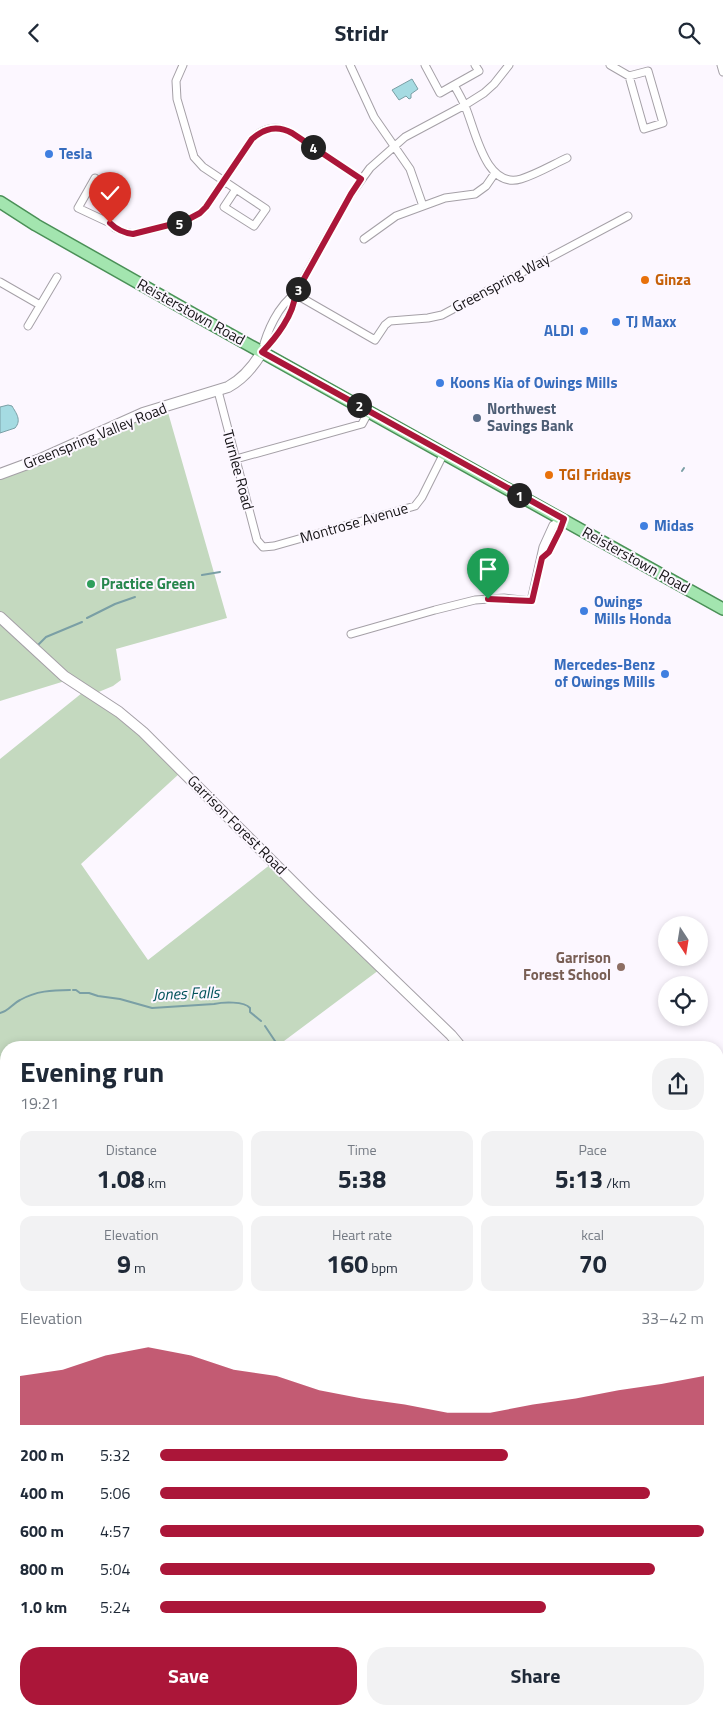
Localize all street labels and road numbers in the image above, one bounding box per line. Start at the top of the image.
street label: Greenspring Way [448,247,554,318]
street label: Reisterstown Road [133,272,249,351]
street label: Greenspring Valley Road [20,396,170,475]
street label: Turnlee Road [217,427,260,513]
street label: Montrose Avenue [297,496,411,549]
street label: Reisterstown Road [578,520,694,599]
street label: Garrison Forest Road [182,770,292,880]

